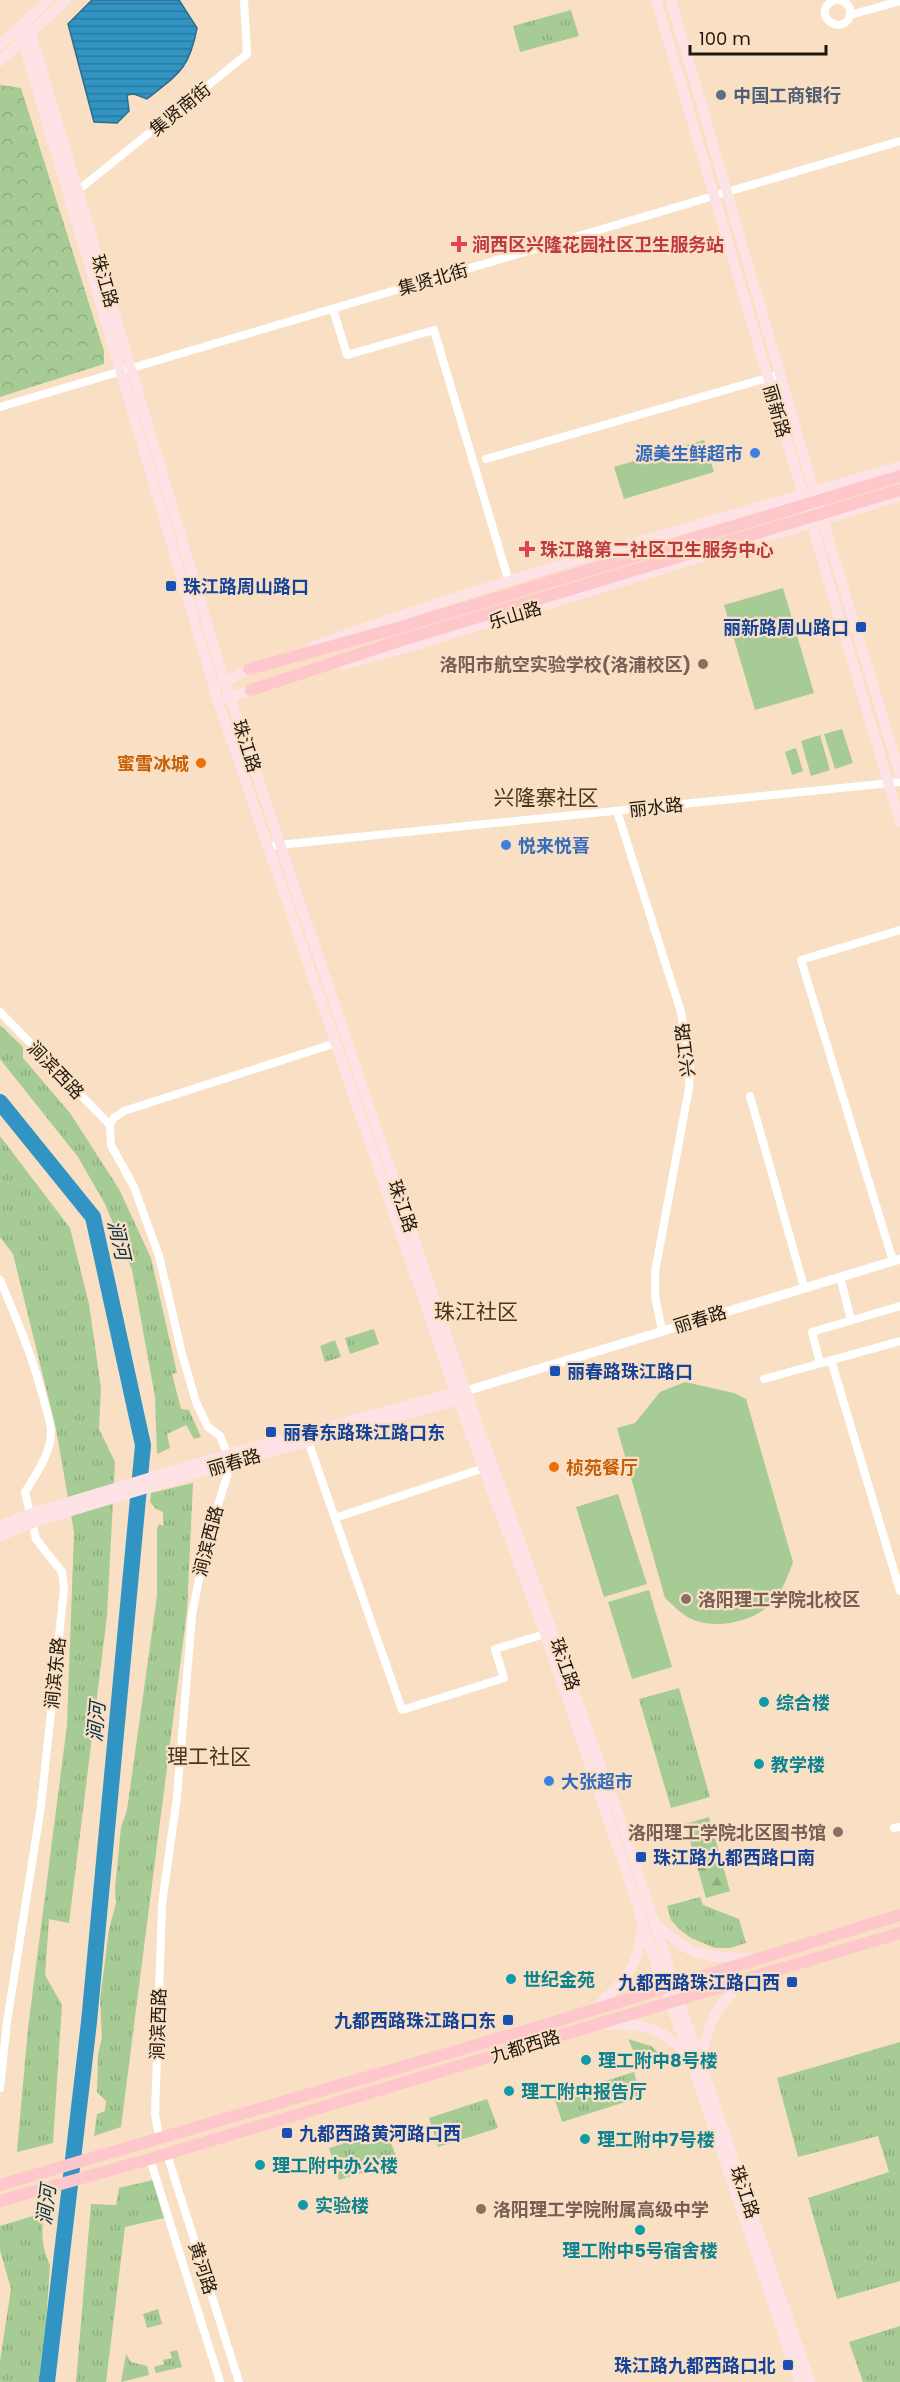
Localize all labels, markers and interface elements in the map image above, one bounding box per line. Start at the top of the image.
scale bar [690,18,826,56]
text: 100 m [699,26,751,51]
street label: 集贤南街 [144,77,216,141]
place label: 中国工商银行 [733,83,841,108]
marker: 中国工商银行 [714,88,728,102]
place label: 涧西区兴隆花园社区卫生服务站 [472,232,724,257]
marker: 涧西区兴隆花园社区卫生服务站 [450,235,468,253]
street label: 珠江路 [86,252,124,310]
street label: 集贤北街 [395,257,471,301]
street label: 丽新路 [758,382,796,440]
place label: 源美生鲜超市 [635,441,743,466]
marker: 源美生鲜超市 [748,446,762,460]
place label: 珠江路第二社区卫生服务中心 [540,537,774,562]
marker: 珠江路第二社区卫生服务中心 [518,540,536,558]
place label: 珠江路周山路口 [183,574,309,599]
marker: 珠江路周山路口 [164,579,178,593]
street label: 乐山路 [486,595,544,635]
place label: 丽新路周山路口 [723,615,849,640]
marker: 丽新路周山路口 [854,620,868,634]
place label: 洛阳市航空实验学校(洛浦校区) [440,652,691,677]
marker: 洛阳市航空实验学校(洛浦校区) [696,657,710,671]
street label: 珠江路 [227,716,267,776]
place label: 蜜雪冰城 [117,751,189,776]
marker: 蜜雪冰城 [194,756,208,770]
district label: 兴隆寨社区 [494,783,599,812]
street label: 丽水路 [628,792,684,822]
place label: 悦来悦喜 [518,833,590,858]
marker: 悦来悦喜 [499,838,513,852]
street label: 兴江路 [669,1022,701,1078]
street label: 涧滨西路 [22,1035,90,1105]
street label: 珠江路 [382,1176,424,1236]
water label: 涧河 [101,1217,138,1267]
district label: 珠江社区 [434,1297,518,1326]
street label: 丽春路 [671,1299,729,1339]
place label: 丽春路珠江路口 [567,1359,693,1384]
marker: 丽春路珠江路口 [548,1364,562,1378]
place label: 丽春东路珠江路口东 [283,1420,445,1445]
marker: 丽春东路珠江路口东 [264,1425,278,1439]
street label: 丽春路 [205,1443,263,1481]
place label: 桢苑餐厅 [566,1455,638,1480]
marker: 桢苑餐厅 [547,1460,561,1474]
street label: 涧滨西路 [187,1503,229,1579]
place label: 洛阳理工学院北校区 [698,1587,860,1612]
marker: 洛阳理工学院北校区 [679,1592,693,1606]
street label: 珠江路 [544,1634,586,1694]
street label: 涧滨东路 [39,1636,71,1710]
place label: 综合楼 [776,1690,830,1715]
marker: 综合楼 [757,1695,771,1709]
water label: 涧河 [80,1697,112,1743]
district label: 理工社区 [167,1742,251,1771]
place label: 教学楼 [771,1752,825,1777]
marker: 教学楼 [752,1757,766,1771]
place label: 大张超市 [561,1769,633,1794]
marker: 大张超市 [542,1774,556,1788]
place label: 洛阳理工学院北区图书馆 [628,1820,826,1845]
marker: 洛阳理工学院北区图书馆 [831,1825,845,1839]
place label: 珠江路九都西路口南 [653,1845,815,1870]
marker: 珠江路九都西路口南 [634,1850,648,1864]
place label: 世纪金苑 [523,1967,595,1992]
place label: 九都西路珠江路口西 [618,1970,780,1995]
marker: 世纪金苑 [504,1972,518,1986]
marker: 九都西路珠江路口西 [785,1975,799,1989]
street label: 涧滨西路 [144,1988,172,2060]
place label: 九都西路珠江路口东 [334,2008,496,2033]
marker: 九都西路珠江路口东 [501,2013,515,2027]
street label: 九都西路 [487,2024,563,2068]
place label: 理工附中8号楼 [598,2048,718,2073]
marker: 理工附中8号楼 [579,2053,593,2067]
place label: 理工附中报告厅 [521,2079,647,2104]
marker: 理工附中报告厅 [502,2084,516,2098]
place label: 九都西路黄河路口西 [299,2121,461,2146]
marker: 九都西路黄河路口西 [280,2126,294,2140]
place label: 理工附中7号楼 [597,2127,715,2152]
marker: 理工附中7号楼 [578,2132,592,2146]
place label: 理工附中办公楼 [272,2153,398,2178]
marker: 理工附中办公楼 [253,2158,267,2172]
street label: 珠江路 [724,2162,766,2222]
water label: 涧河 [30,2179,63,2227]
place label: 实验楼 [315,2193,369,2218]
place label: 洛阳理工学院附属高级中学 [493,2197,709,2222]
marker: 实验楼 [296,2198,310,2212]
marker: 洛阳理工学院附属高级中学 [474,2202,488,2216]
marker: 理工附中5号宿舍楼 [633,2223,647,2237]
street label: 黄河路 [183,2238,223,2298]
place label: 理工附中5号宿舍楼 [562,2238,718,2263]
place label: 珠江路九都西路口北 [614,2353,776,2378]
marker: 珠江路九都西路口北 [781,2358,795,2372]

